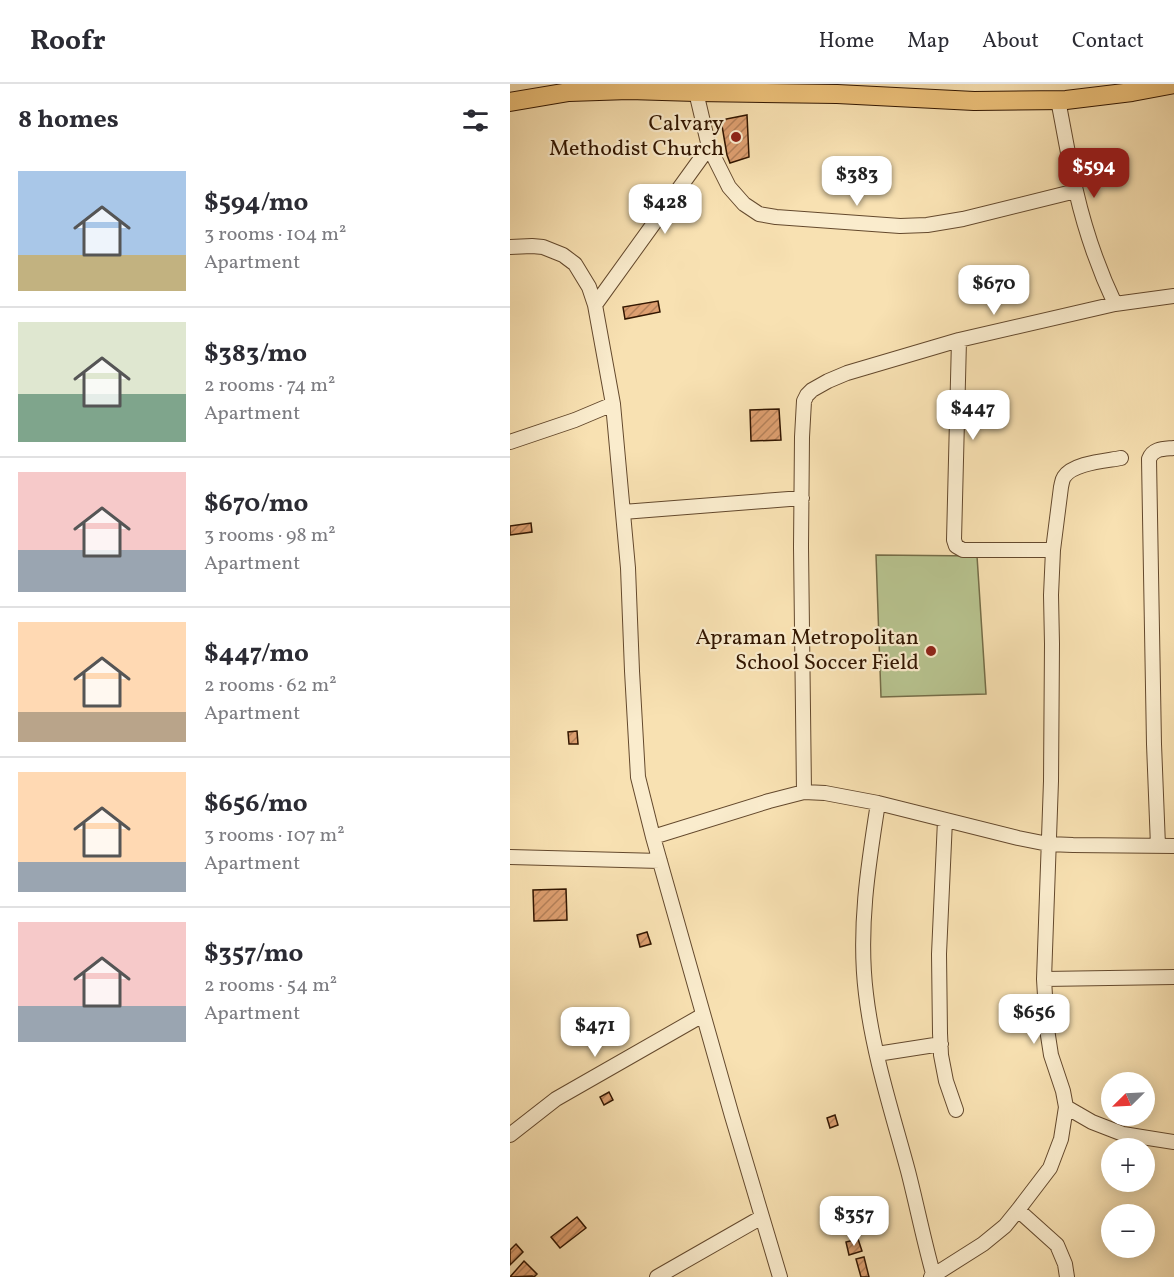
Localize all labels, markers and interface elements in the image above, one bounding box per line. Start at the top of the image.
text: Roofr [30,22,105,61]
text: Home [819,27,874,56]
text: Map [907,27,949,56]
text: About [982,27,1039,56]
text: Contact [1072,27,1144,56]
text: 8 homes [18,102,119,138]
icon: filters [459,104,492,137]
place label: Calvary Methodist Church [549,109,724,165]
marker: Calvary Methodist Church [729,130,743,144]
pin: $594 [1058,148,1130,199]
text: $594 [1072,153,1116,181]
pin: $383 [821,156,893,207]
text: $383 [836,161,878,189]
pin: $428 [629,184,701,235]
text: $594/mo [204,185,308,221]
text: $428 [643,189,687,217]
icon: home [66,195,138,267]
text: 3 rooms · 104 m² [204,221,346,249]
text: Apartment [204,249,300,277]
pin: $670 [958,265,1030,316]
text: $670 [972,270,1016,298]
text: $383/mo [204,336,307,372]
icon: home [66,346,138,418]
text: 2 rooms · 74 m² [204,372,335,400]
pin: $447 [937,390,1009,441]
text: $447 [951,395,995,423]
text: Apartment [204,400,300,428]
text: $670/mo [204,486,308,522]
icon: home [66,496,138,568]
text: 3 rooms · 98 m² [204,522,336,550]
text: Apartment [204,550,300,578]
place label: Apraman Metropolitan School Soccer Field [695,623,919,679]
text: $447/mo [204,636,309,672]
marker: Apraman Metropolitan School Soccer Field [924,644,938,658]
icon: home [66,646,138,718]
text: 2 rooms · 62 m² [204,672,337,700]
text: Apartment [204,700,300,728]
text: $656/mo [204,786,308,822]
icon: home [66,796,138,868]
text: 3 rooms · 107 m² [204,822,345,850]
text: Apartment [204,850,300,878]
text: $357/mo [204,936,303,972]
icon: home [66,946,138,1018]
text: 2 rooms · 54 m² [204,972,337,1000]
pin: $656 [998,994,1070,1045]
text: $656 [1013,999,1055,1027]
text: Apartment [204,1000,300,1028]
pin: $471 [559,1007,631,1058]
text: $471 [575,1012,615,1040]
north arrow [1101,1072,1155,1126]
map controls [1101,1072,1155,1258]
button: + [1101,1138,1155,1192]
pin: $357 [818,1196,890,1247]
text: $357 [834,1201,874,1229]
button: − [1101,1204,1155,1258]

